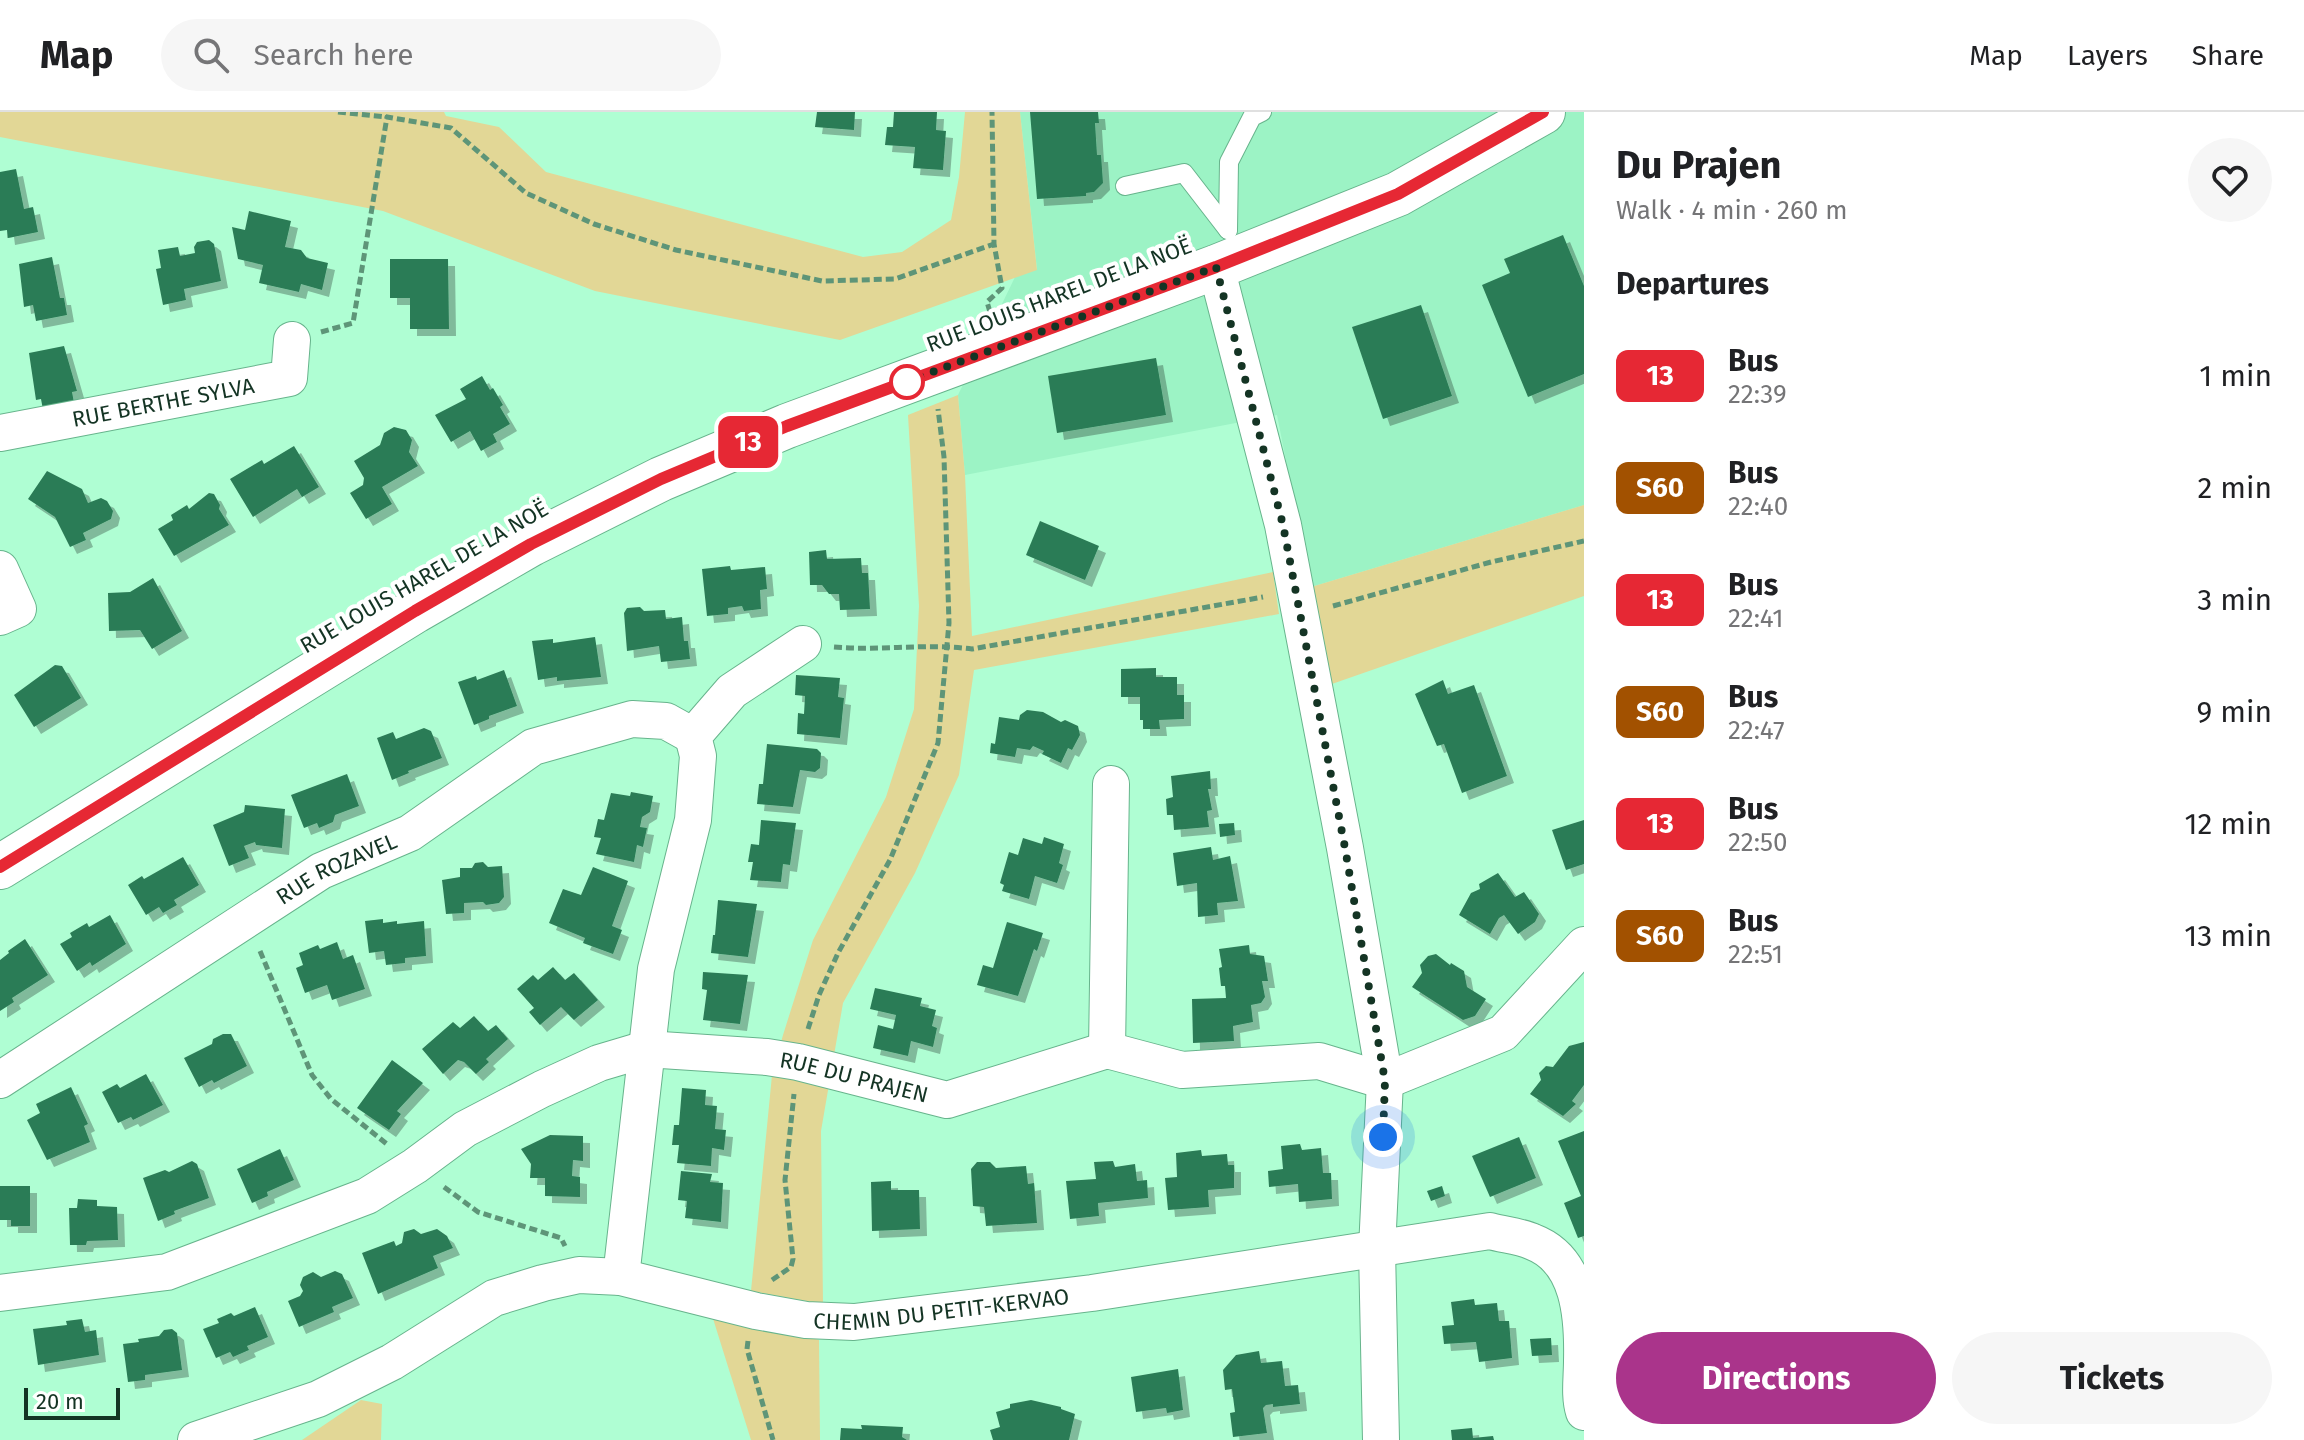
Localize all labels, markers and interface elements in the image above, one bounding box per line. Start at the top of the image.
search box [161,19,721,91]
text: Map [40,32,113,78]
icon: search [189,33,233,77]
text: Search here [253,37,414,73]
text: Map [1969,39,2023,72]
text: Layers [2067,39,2148,72]
text: Share [2192,39,2264,72]
button: heart [2188,138,2272,222]
text: Du Prajen [1616,142,1781,188]
text: Walk · 4 min · 260 m [1616,195,1848,226]
street label: RUE LOUIS HAREL DE LA NOË [923,232,1195,358]
text: Departures [1616,266,1769,302]
text: Bus [1728,343,1778,379]
text: 1 min [2199,358,2272,394]
text: 13 [1646,359,1674,392]
unlabelled marker [890,365,924,399]
street label: RUE BERTHE SYLVA [70,371,257,433]
text: 22:39 [1728,379,1787,410]
line badge: 13 [712,416,784,468]
text: 13 [734,425,762,458]
text: Bus [1728,455,1778,491]
text: 2 min [2197,470,2272,506]
text: S60 [1636,471,1684,504]
text: 22:40 [1728,491,1788,522]
street label: RUE LOUIS HAREL DE LA NOË [295,495,553,659]
text: Bus [1728,567,1778,603]
text: 3 min [2197,582,2272,618]
text: 13 [1646,583,1674,616]
text: 22:41 [1728,603,1783,634]
text: Bus [1728,679,1778,715]
text: 9 min [2197,694,2272,730]
text: S60 [1636,695,1684,728]
text: 22:47 [1728,715,1785,746]
text: Bus [1728,791,1778,827]
text: 12 min [2184,806,2272,842]
text: 13 [1646,807,1674,840]
street label: RUE ROZAVEL [271,827,401,910]
text: 22:50 [1728,827,1788,858]
text: Bus [1728,903,1778,939]
text: 13 min [2184,918,2272,954]
text: S60 [1636,919,1684,952]
text: 22:51 [1728,939,1783,970]
street label: RUE DU PRAJEN [778,1046,931,1108]
your location [1363,1117,1403,1157]
street label: CHEMIN DU PETIT-KERVAO [813,1282,1071,1336]
button: Directions [1616,1332,1936,1424]
button: Tickets [1952,1332,2272,1424]
scale bar [24,1384,120,1420]
text: 20 m [36,1388,84,1415]

